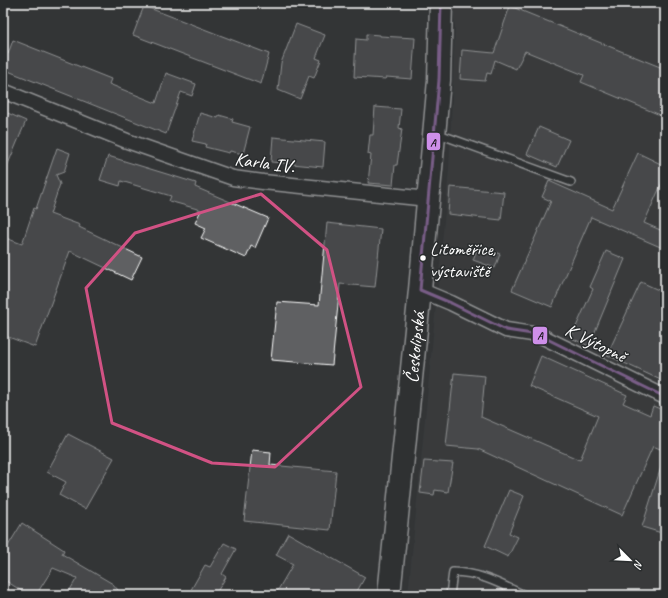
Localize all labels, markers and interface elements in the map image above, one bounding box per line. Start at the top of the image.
line badge: A [426,132,441,151]
text: A [430,135,437,149]
street label: Karla IV. [233,147,297,179]
place label: Litoměřice, výstaviště [430,238,496,282]
marker: Litoměřice, výstaviště [418,253,428,263]
street label: Českolipská [400,309,431,384]
street label: K Výtopně [561,318,632,369]
line badge: A [532,326,548,345]
text: A [537,328,544,342]
north arrow [610,540,650,580]
text: N [630,558,647,572]

